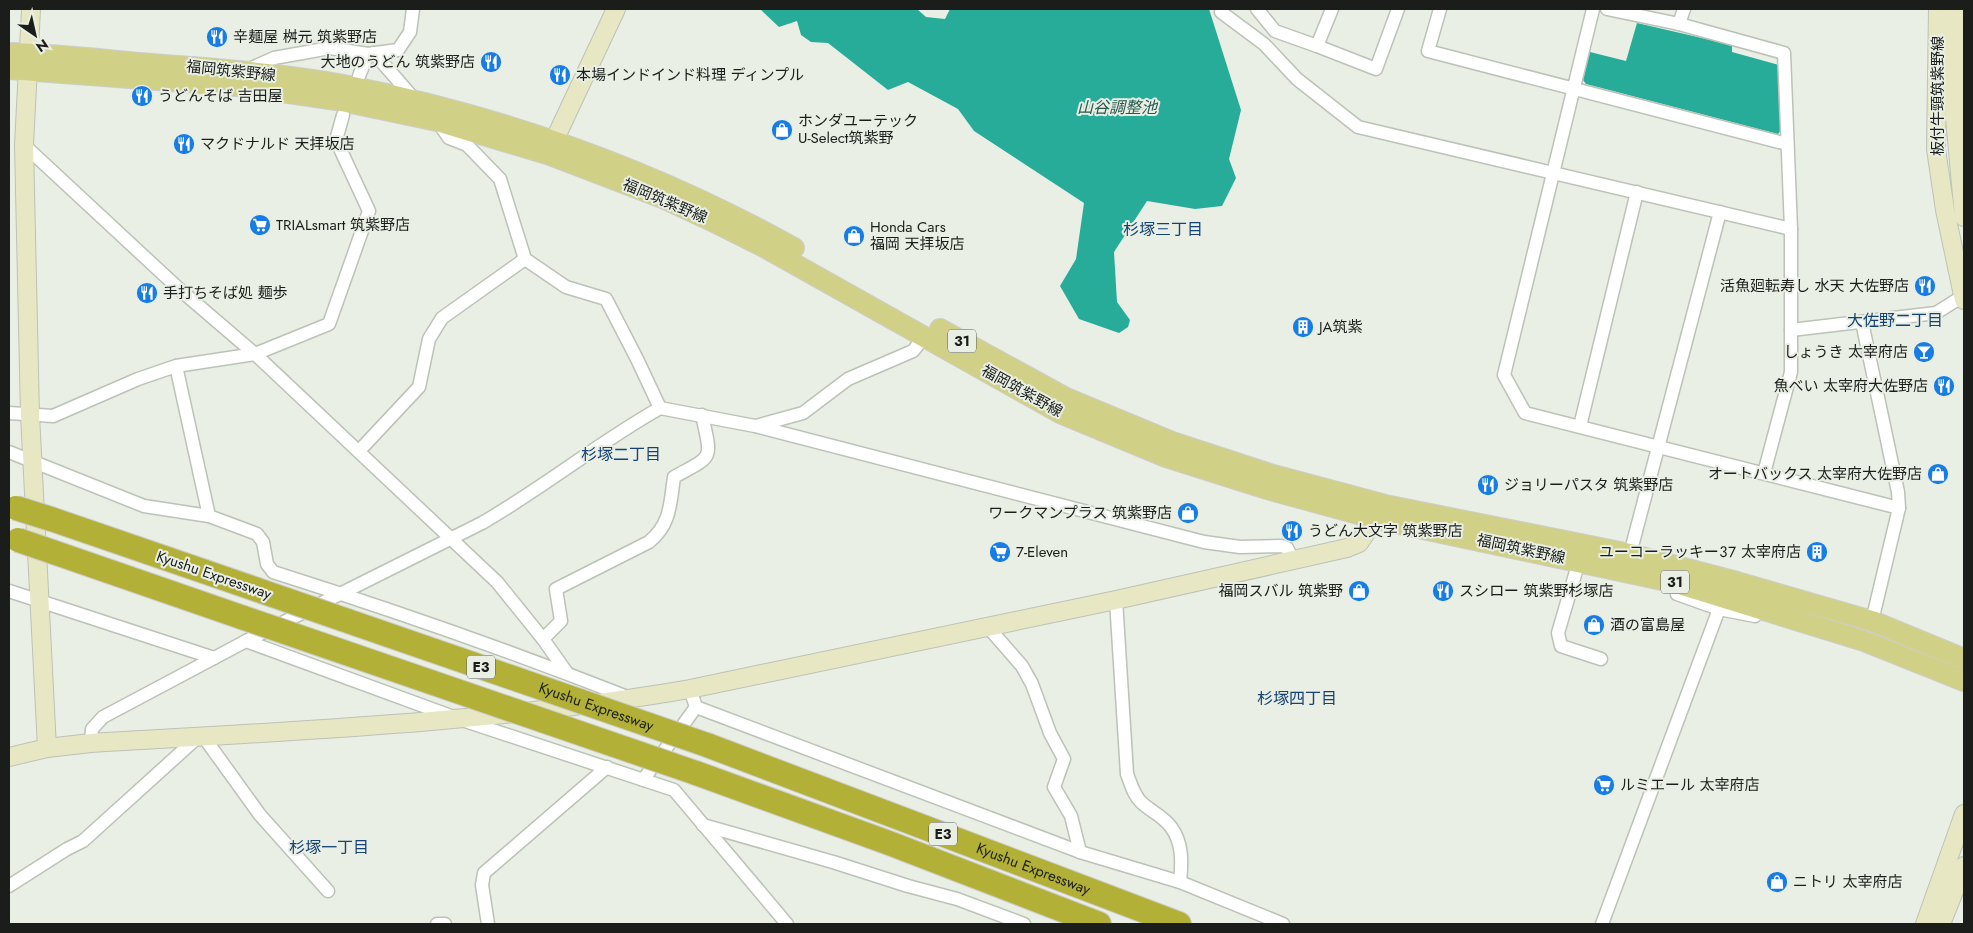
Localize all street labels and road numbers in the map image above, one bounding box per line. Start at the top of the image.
street label: 板付牛頸筑紫野線 [1927,36,1949,156]
street label: 福岡筑紫野線 [185,55,277,87]
street label: 福岡筑紫野線 [619,173,711,229]
road number: 31 [948,330,976,352]
street label: 福岡筑紫野線 [977,360,1067,422]
street label: 福岡筑紫野線 [1475,529,1567,569]
street label: Kyushu Expressway [154,545,275,605]
road number: 31 [1661,570,1689,594]
road number: E3 [467,656,495,679]
street label: Kyushu Expressway [536,677,657,737]
road number: E3 [929,822,957,846]
street label: Kyushu Expressway [973,837,1094,901]

